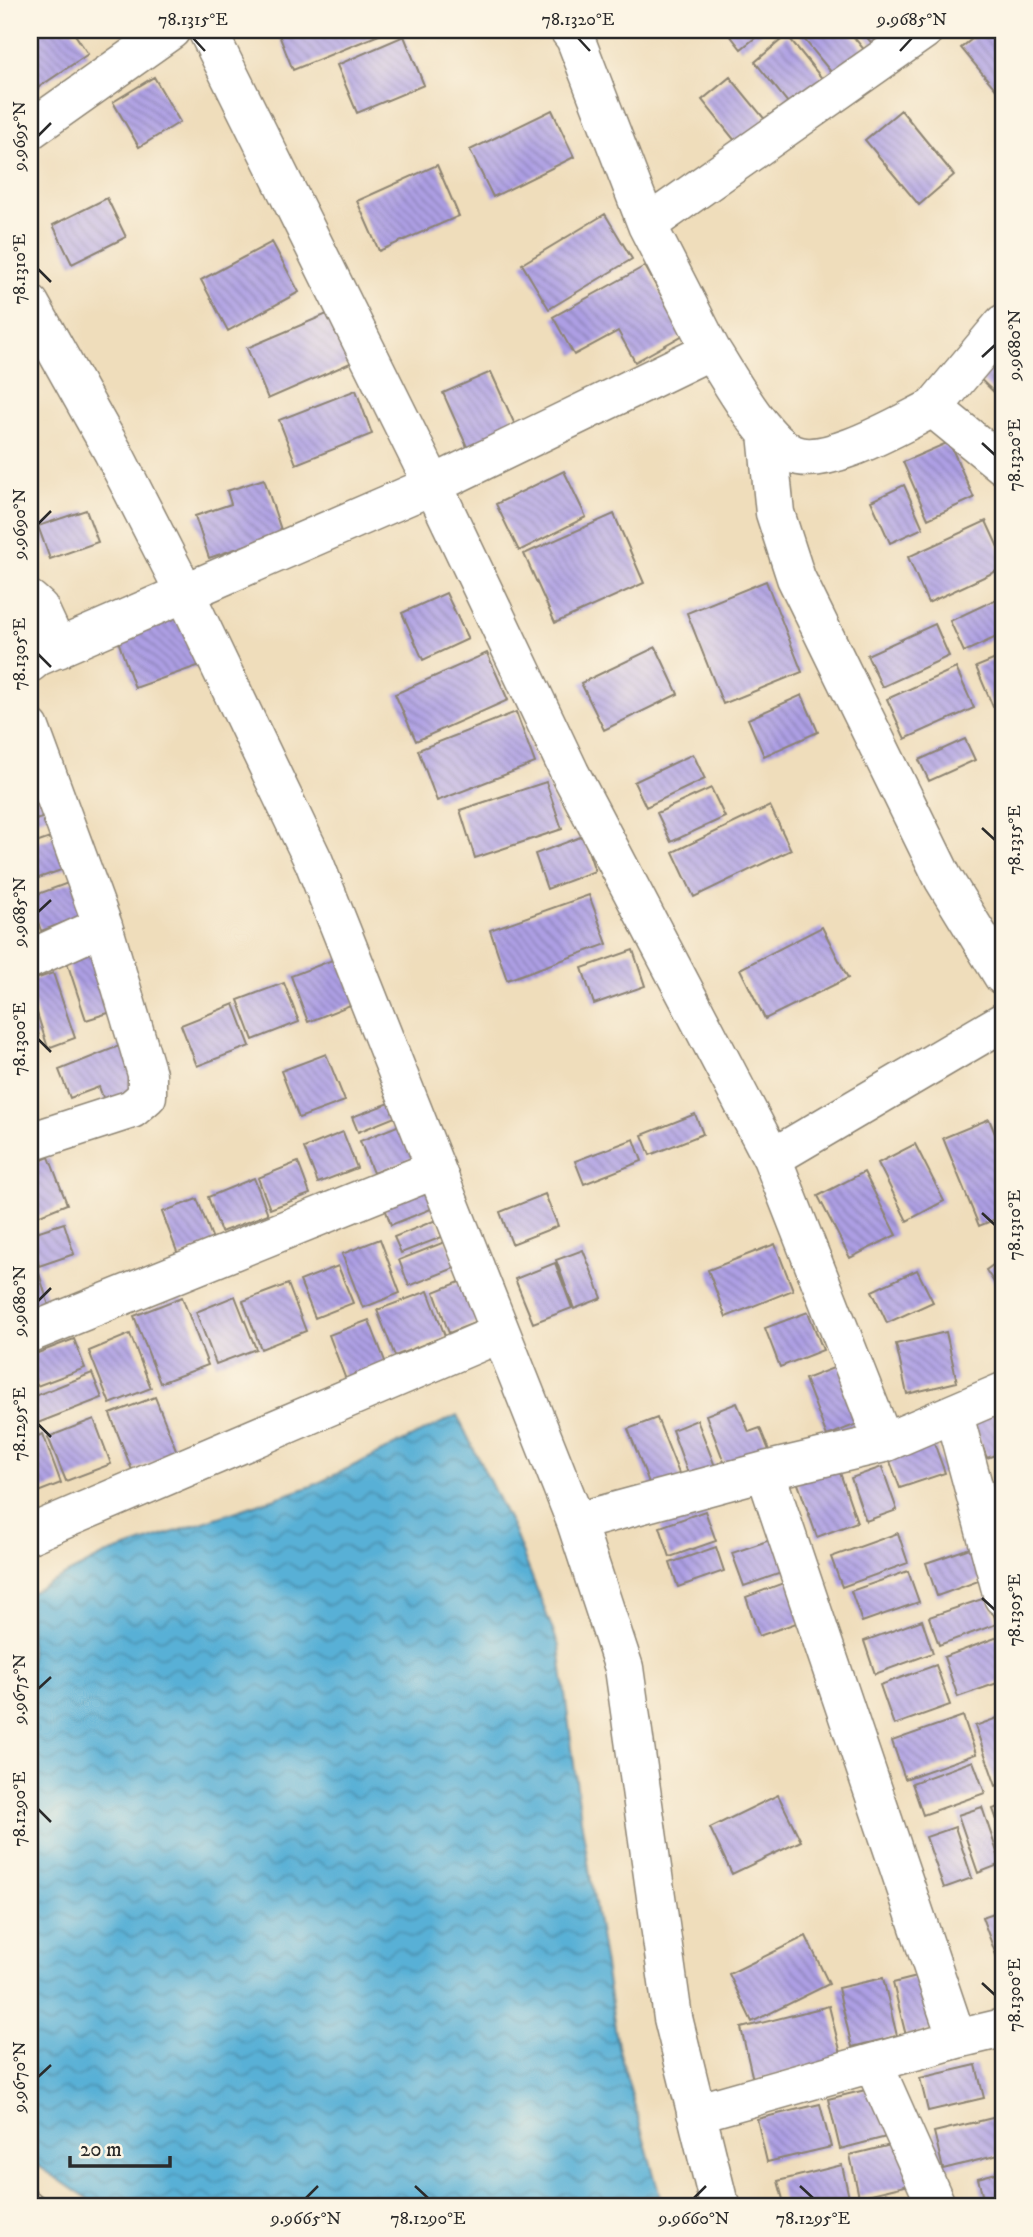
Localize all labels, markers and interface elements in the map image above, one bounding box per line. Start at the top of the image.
text: 78.1315°E [158,9,228,31]
text: 78.1320°E [541,9,615,31]
text: 9.9685°N [876,9,947,31]
text: 9.9695°N [9,101,31,172]
text: 78.1310°E [9,233,31,304]
text: 9.9680°N [1004,309,1026,381]
text: 78.1320°E [1004,418,1026,492]
text: 9.9690°N [9,488,31,560]
text: 78.1305°E [9,617,31,691]
text: 78.1315°E [1004,805,1026,875]
text: 9.9685°N [9,877,31,948]
text: 78.1300°E [9,1002,31,1076]
text: 78.1310°E [1004,1189,1026,1260]
text: 9.9680°N [9,1265,31,1337]
text: 78.1295°E [9,1386,31,1461]
text: 78.1305°E [1004,1573,1026,1647]
text: 9.9675°N [9,1654,31,1725]
text: 78.1290°E [9,1771,31,1847]
text: 78.1300°E [1004,1958,1026,2032]
text: 9.9670°N [9,2041,31,2114]
scale bar [70,2125,170,2169]
text: 20 m [80,2137,122,2163]
text: 9.9665°N [270,2208,341,2230]
text: 78.1290°E [390,2208,466,2230]
text: 9.9660°N [657,2208,730,2230]
text: 78.1295°E [776,2208,851,2230]

